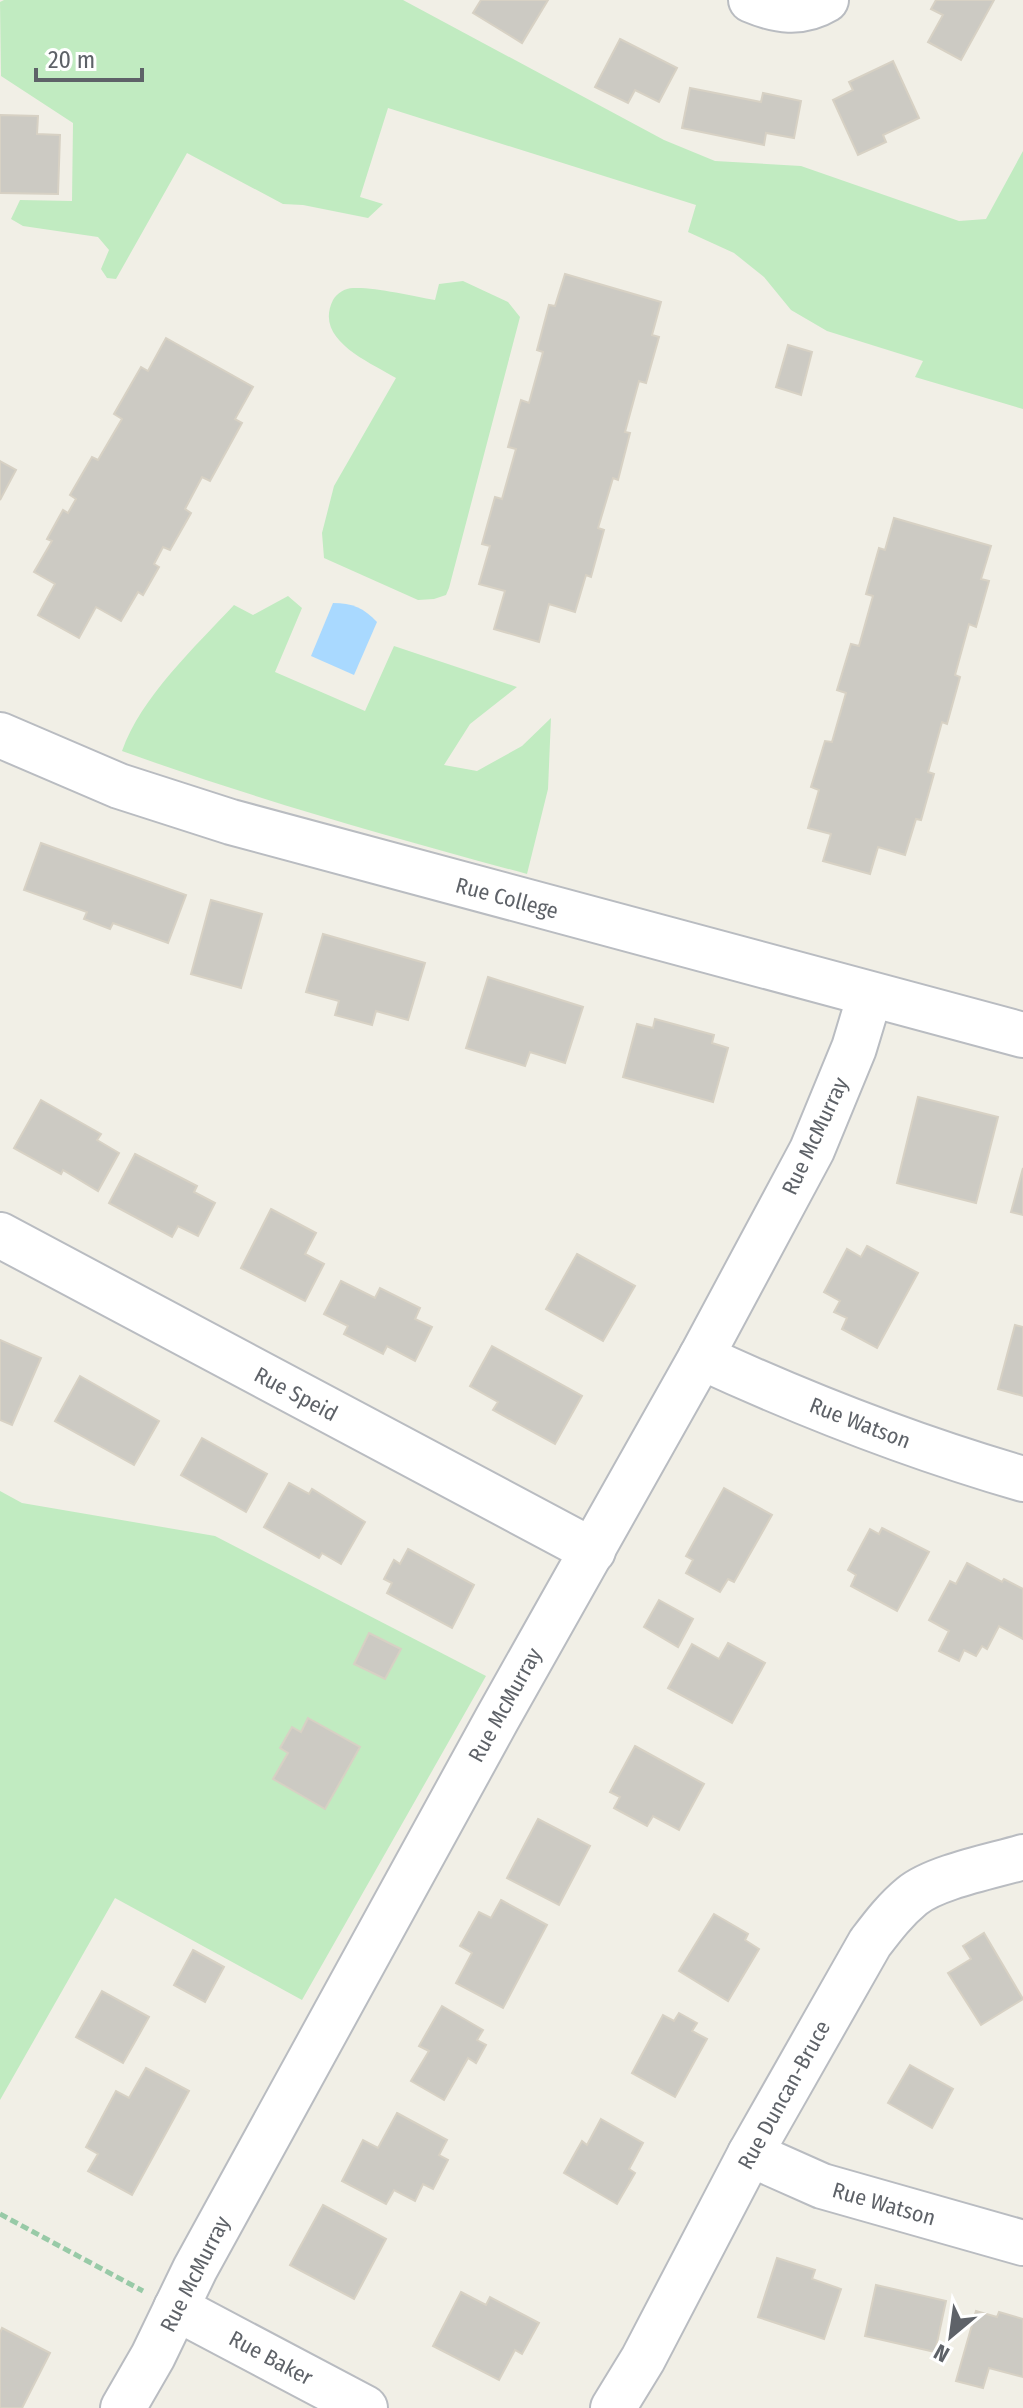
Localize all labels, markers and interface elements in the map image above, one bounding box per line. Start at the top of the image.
scale bar [36,32,142,82]
text: 20 m [48,46,95,74]
street label: Rue College [453,871,561,925]
street label: Rue McMurray [776,1073,854,1199]
street label: Rue Speid [250,1361,342,1427]
street label: Rue Watson [806,1391,914,1455]
street label: Rue McMurray [462,1643,548,1767]
street label: Rue Duncan-Bruce [732,2016,836,2174]
street label: Rue Watson [829,2176,939,2232]
street label: Rue McMurray [154,2211,236,2337]
north arrow [911,2296,991,2376]
street label: Rue Baker [225,2325,318,2391]
text: N [929,2338,954,2368]

